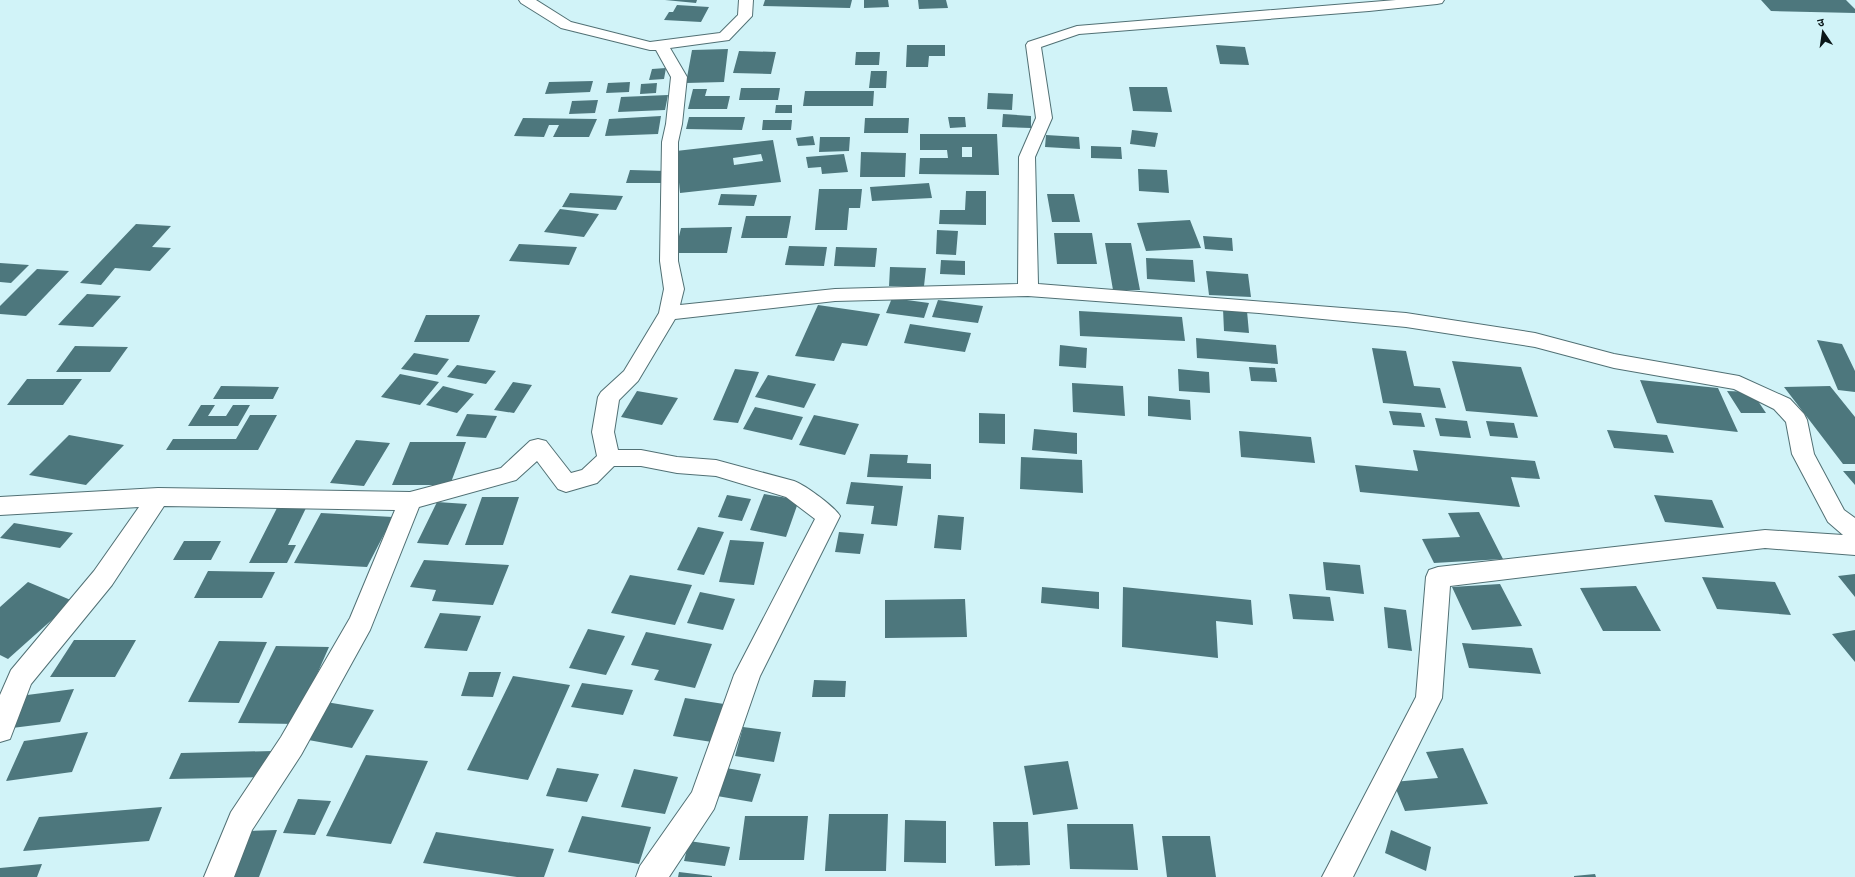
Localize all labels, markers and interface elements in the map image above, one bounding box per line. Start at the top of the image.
north arrow [1803,12,1843,52]
text: उ [1816,16,1826,30]

